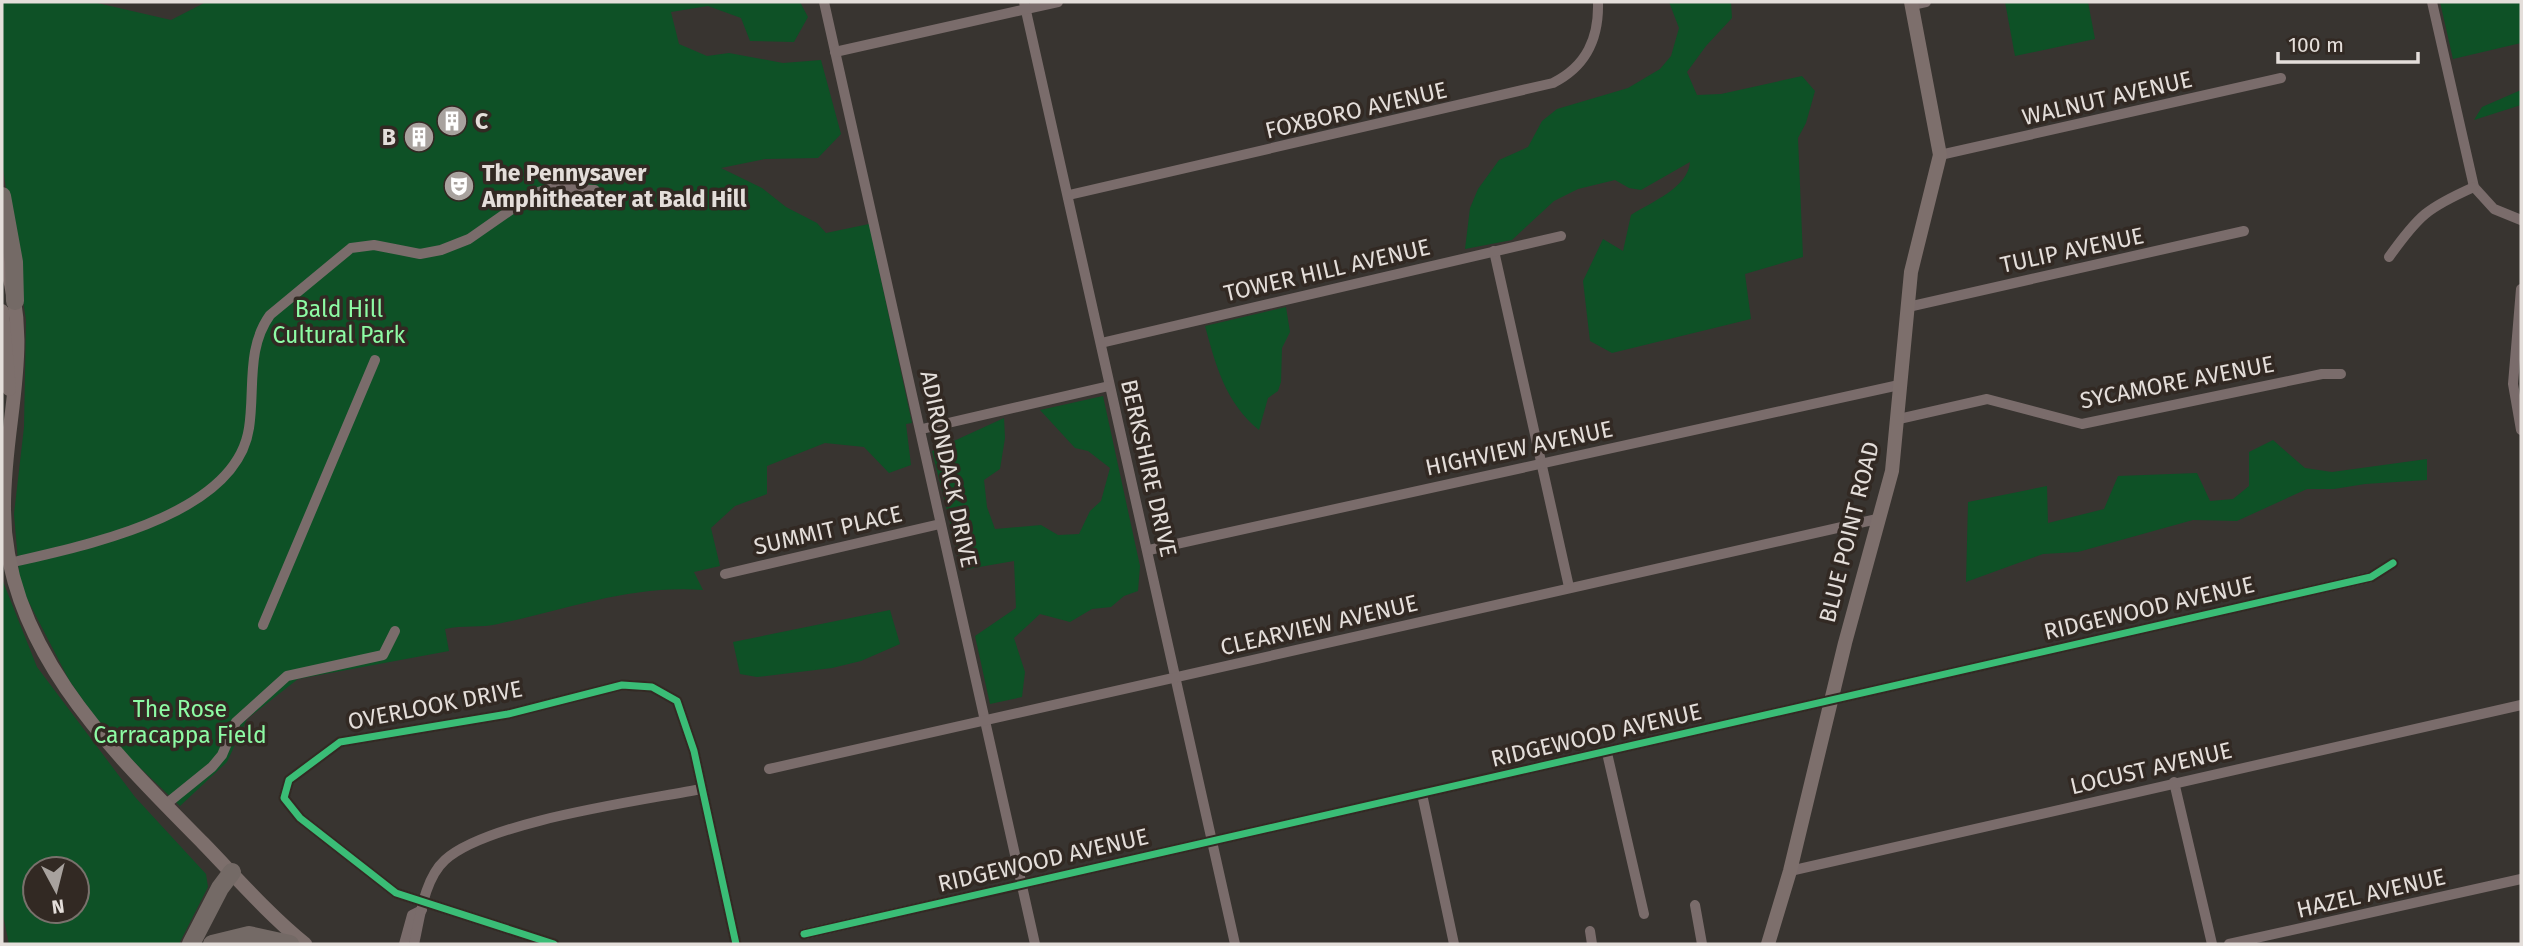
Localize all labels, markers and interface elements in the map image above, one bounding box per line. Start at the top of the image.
scale bar [2278,21,2418,65]
text: 100 m [2288,32,2344,58]
street label: WALNUT AVENUE [2019,65,2195,131]
street label: FOXBORO AVENUE [1262,75,1450,145]
building icon: C [435,104,469,138]
place label: C [475,107,489,135]
building icon: B [402,120,436,154]
place label: B [382,123,396,151]
place label: The Pennysaver Amphitheater at Bald Hill [481,159,747,213]
theatre icon: The Pennysaver Amphitheater at Bald Hill [442,169,476,203]
street label: TULIP AVENUE [1998,221,2146,279]
street label: TOWER HILL AVENUE [1221,233,1433,307]
park label: Bald Hill Cultural Park [273,295,406,349]
street label: SYCAMORE AVENUE [2078,349,2276,415]
street label: ADIRONDACK DRIVE [914,368,984,570]
street label: BERKSHIRE DRIVE [1115,376,1183,560]
street label: HIGHVIEW AVENUE [1423,414,1615,482]
street label: BLUE POINT ROAD [1813,439,1885,625]
street label: SUMMIT PLACE [751,499,905,561]
street label: RIDGEWOOD AVENUE [2041,570,2257,646]
street label: CLEARVIEW AVENUE [1218,589,1420,661]
street label: OVERLOOK DRIVE [345,674,525,736]
park label: The Rose Carracappa Field [93,695,267,749]
street label: RIDGEWOOD AVENUE [1488,697,1704,773]
street label: LOCUST AVENUE [2067,736,2235,800]
street label: RIDGEWOOD AVENUE [935,822,1151,898]
north arrow [21,855,91,925]
street label: HAZEL AVENUE [2294,862,2448,924]
text: N [50,894,66,919]

